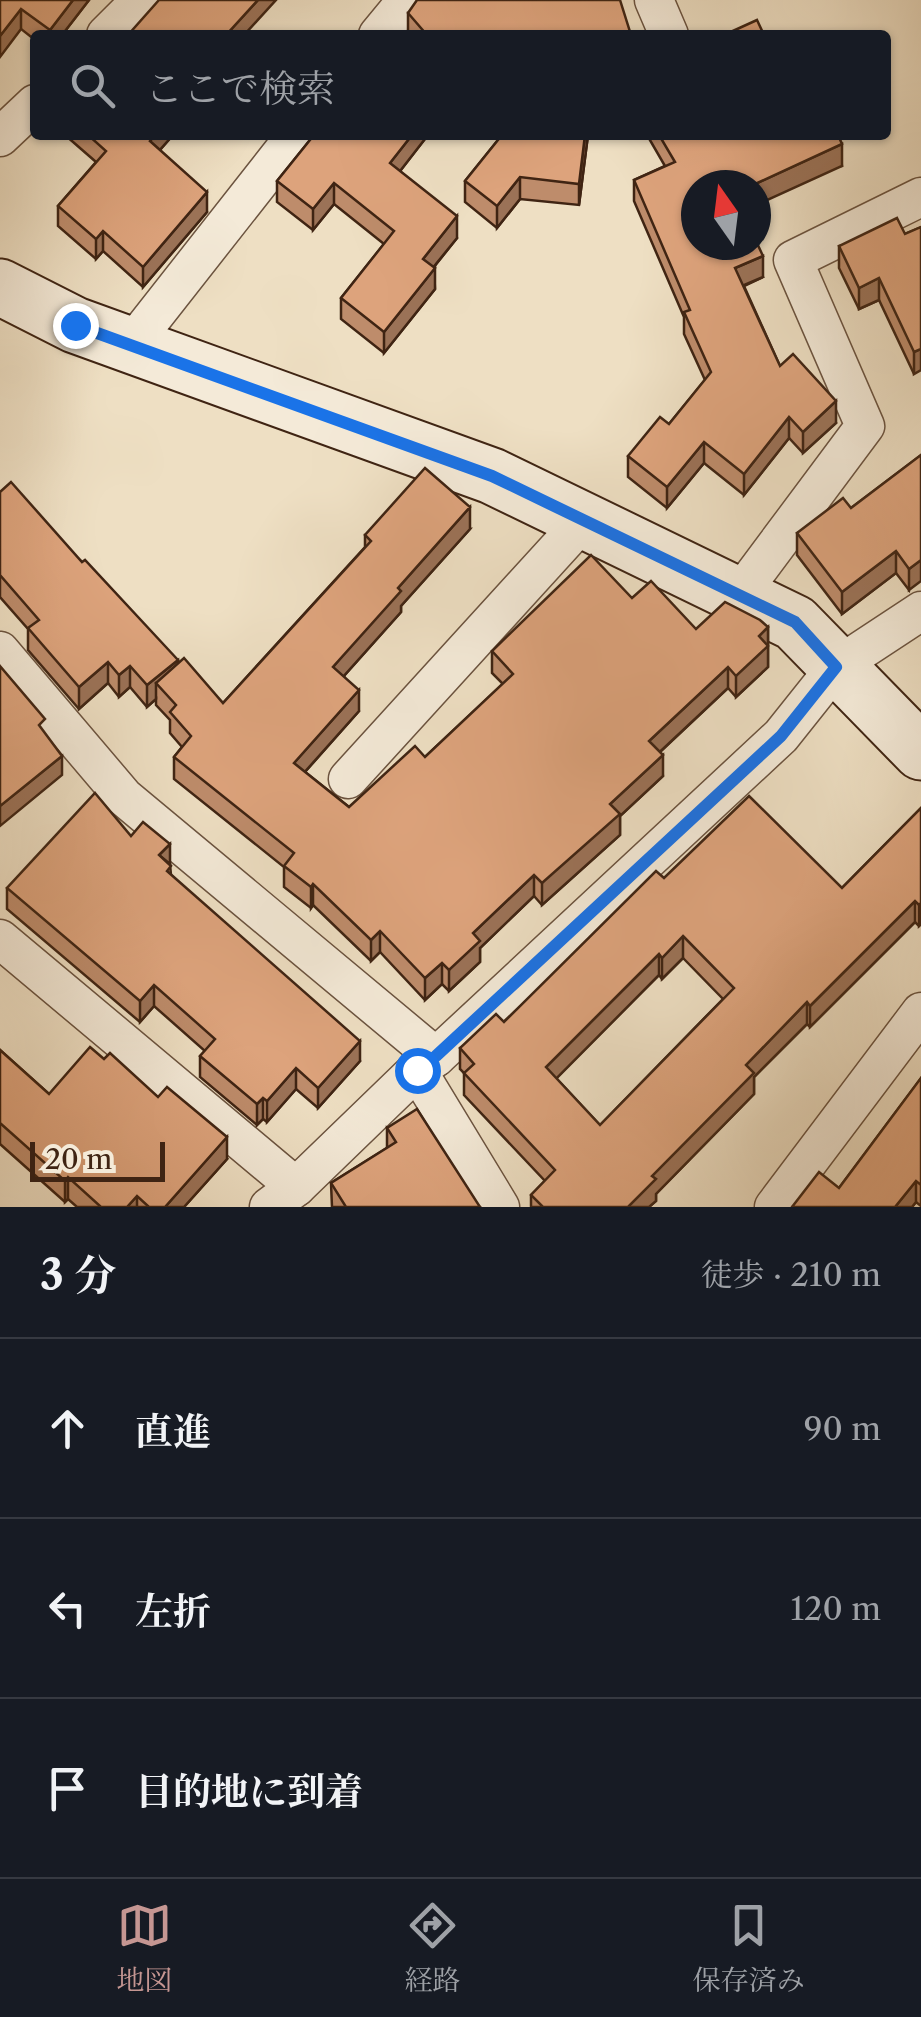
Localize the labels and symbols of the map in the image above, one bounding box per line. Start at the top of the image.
north arrow [681,170,771,260]
route end [53,303,99,349]
route start [395,1048,441,1094]
scale bar [30,1137,165,1182]

